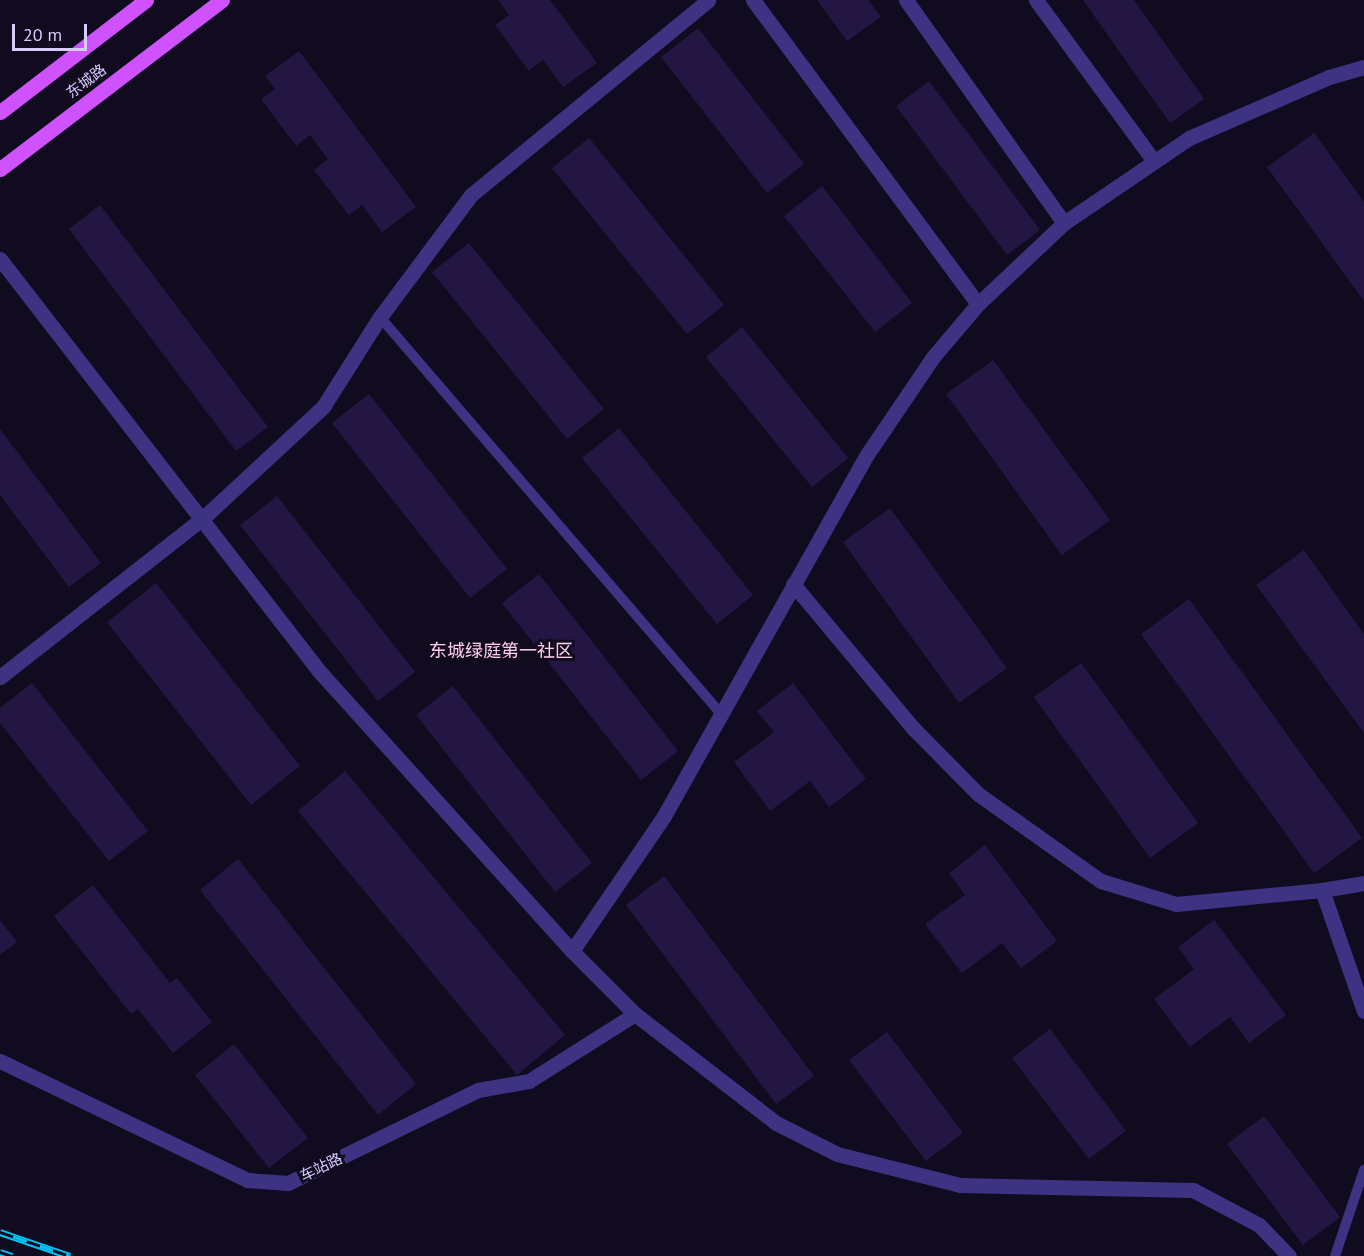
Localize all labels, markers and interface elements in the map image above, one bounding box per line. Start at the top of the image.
scale bar [15,12,90,50]
text: 20 m [23,23,62,46]
street label: 东城路 [63,60,109,102]
district label: 东城绿庭第一社区 [429,640,573,662]
street label: 车站路 [297,1149,345,1185]

